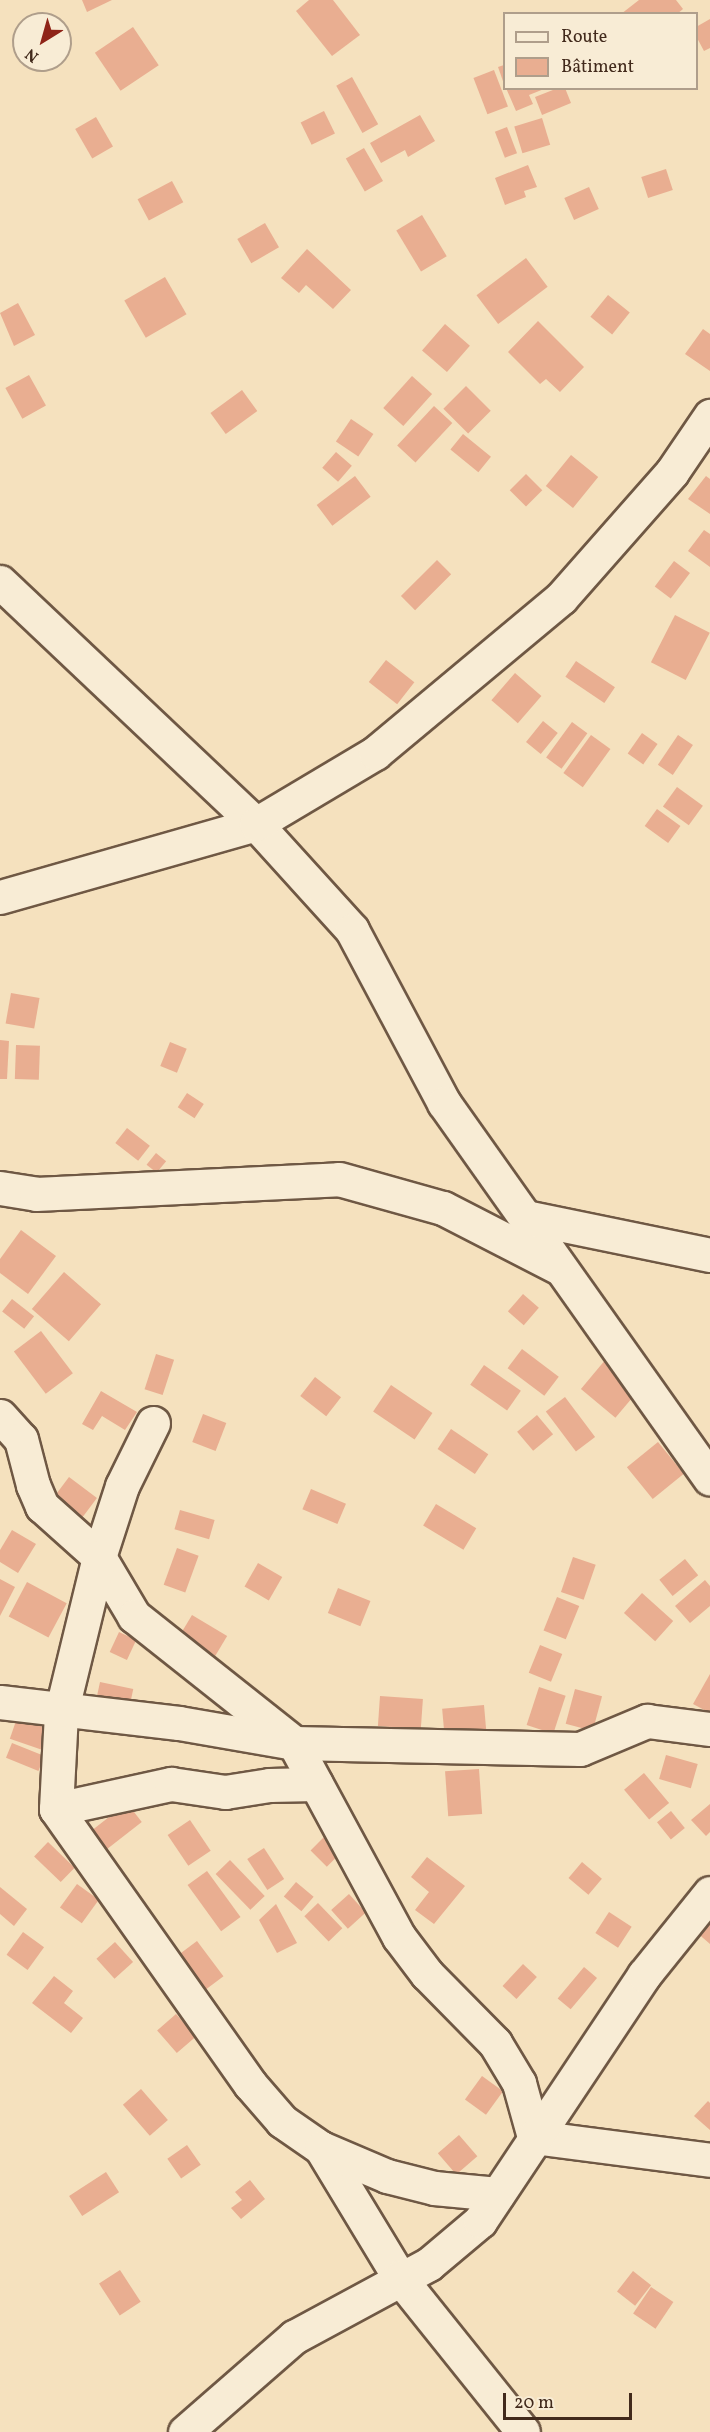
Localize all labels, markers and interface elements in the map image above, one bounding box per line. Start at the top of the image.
north arrow [12,12,72,72]
legend [503,12,698,90]
text: Route [561,25,607,50]
text: N [21,42,44,67]
text: Bâtiment [561,55,634,80]
scale bar [506,2381,635,2419]
text: 20 m [514,2391,554,2416]

